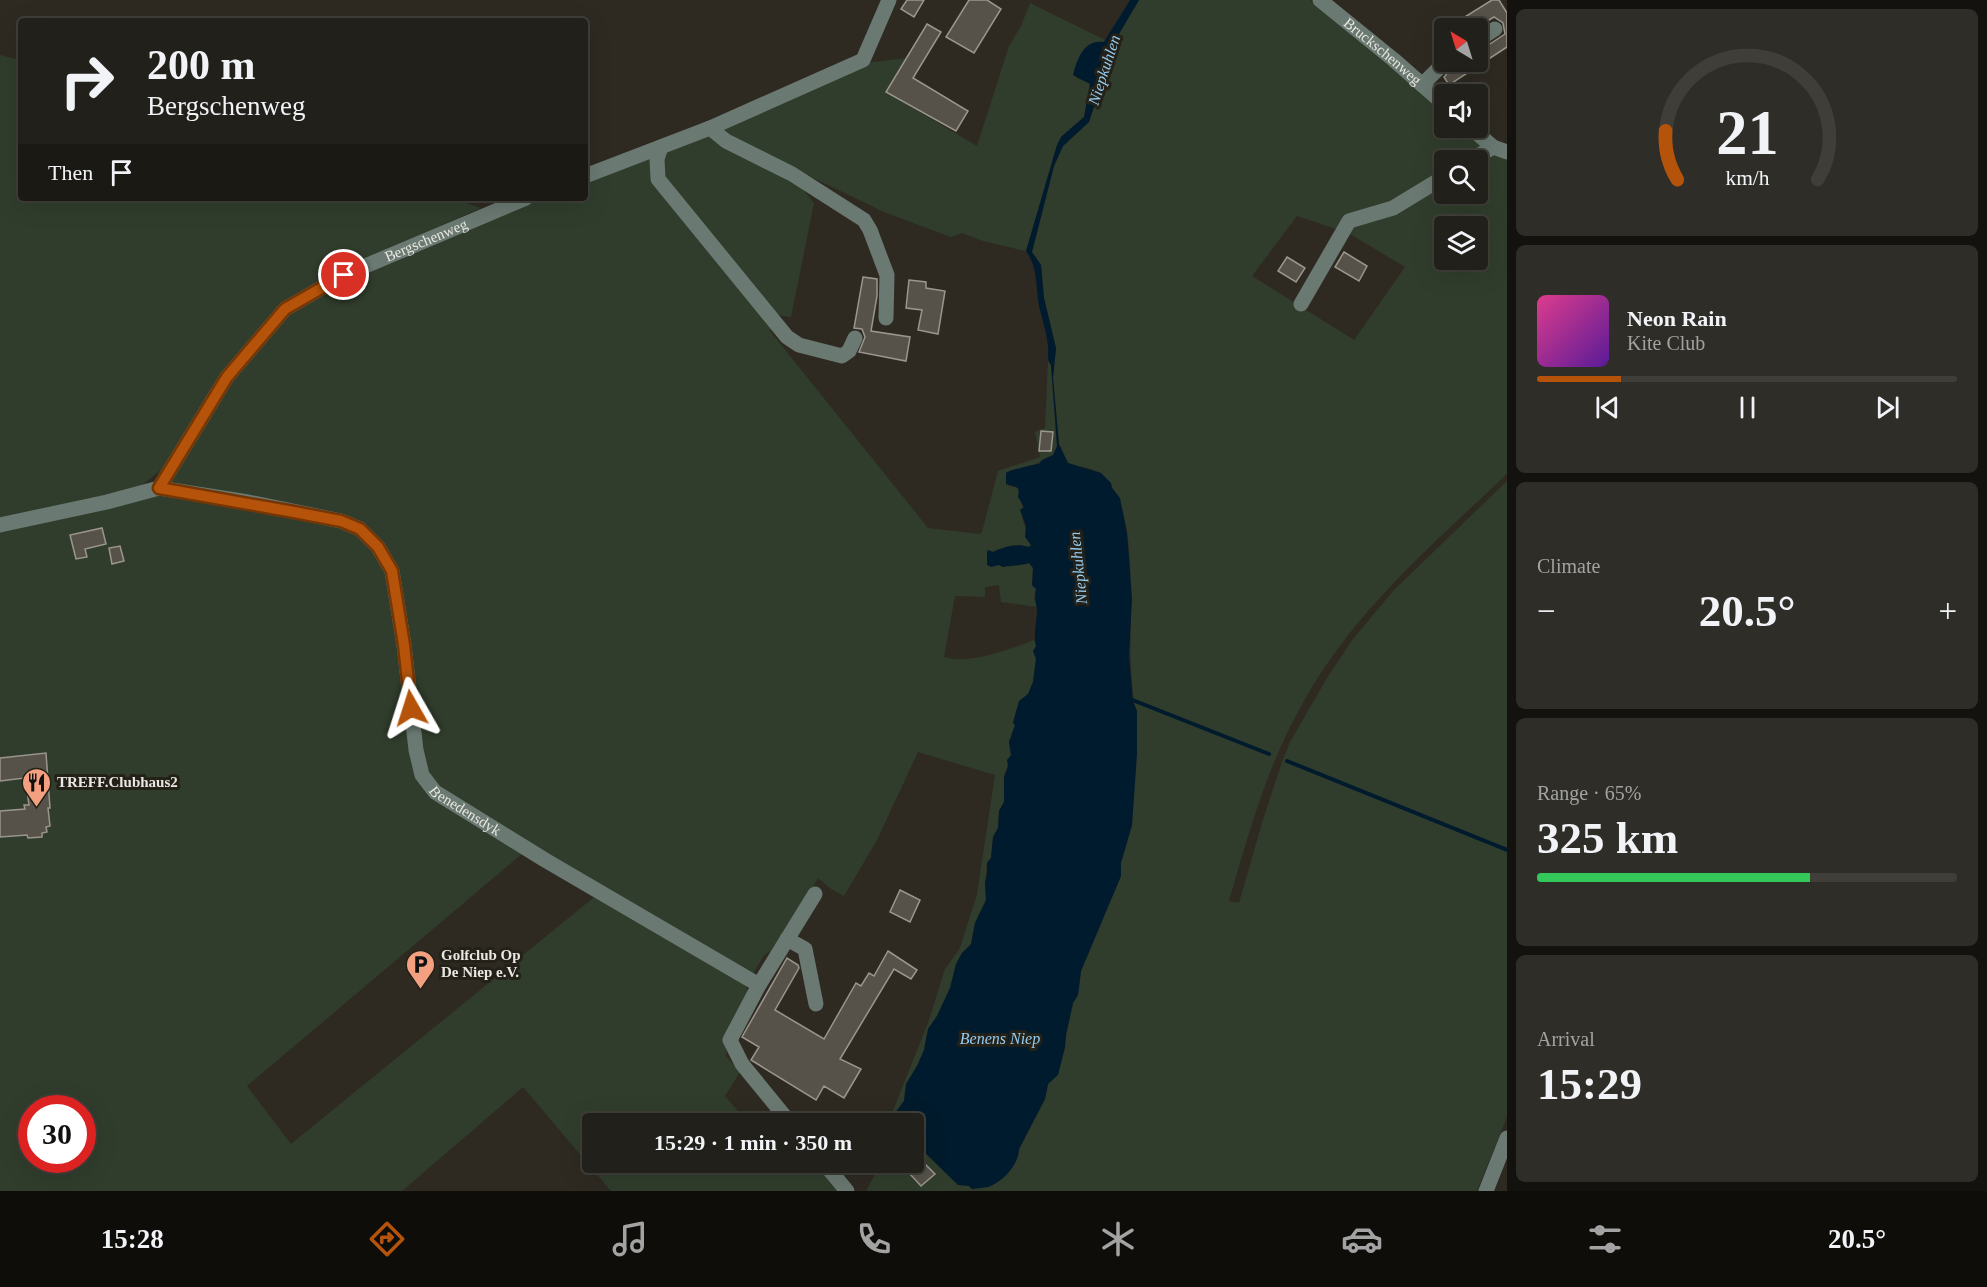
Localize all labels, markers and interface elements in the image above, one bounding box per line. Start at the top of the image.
street label: Bruckschenweg [1341,15,1425,89]
north arrow [1434,18,1488,72]
map controls [1434,18,1488,270]
water label: Niepkuhlen [1084,33,1124,109]
icon: right [48,42,126,120]
text: 200 m [147,42,256,88]
button: sound [1434,84,1488,138]
text: Bergschenweg [147,91,305,121]
text: 21 [1716,98,1778,167]
button: search [1434,150,1488,204]
icon: arrive [105,156,138,189]
text: Then [48,160,93,185]
text: km/h [1725,166,1769,190]
street label: Bergschenweg [382,216,470,265]
button: layers [1434,216,1488,270]
pin [318,249,369,300]
icon: arrive [327,258,360,291]
text: Neon Rain [1627,306,1727,331]
text: Kite Club [1627,332,1705,354]
icon: previous [1591,391,1624,424]
icon: pause [1731,391,1764,424]
icon: next [1871,391,1904,424]
water label: Niepkuhlen [1066,531,1091,606]
text: Climate [1537,555,1600,577]
text: 20.5° [1699,586,1795,636]
text: − [1537,593,1556,629]
text: + [1938,593,1957,629]
position arrow [379,676,443,740]
restaurant icon: TREFF.Clubhaus2 [20,766,52,808]
place label: TREFF.Clubhaus2 [57,774,178,790]
text: Range · 65% [1537,782,1641,804]
street label: Benedensdyk [426,783,504,839]
text: 325 km [1537,813,1678,863]
place label: Golfclub Op De Niep e.V. [441,947,521,980]
parking icon: Golfclub Op De Niep e.V. [404,948,436,990]
text: Arrival [1537,1028,1595,1050]
water label: Benens Niep [960,1030,1040,1048]
text: 15:29 [1537,1059,1642,1109]
speed limit sign: 30 [18,1095,96,1173]
text: 15:29 · 1 min · 350 m [654,1130,852,1155]
icon: directions [366,1218,408,1260]
icon: music [609,1218,651,1260]
icon: phone [853,1218,895,1260]
icon: climate [1097,1218,1139,1260]
icon: car [1341,1218,1383,1260]
icon: filters [1584,1218,1626,1260]
text: 15:28 [101,1224,164,1254]
text: 20.5° [1828,1224,1886,1254]

